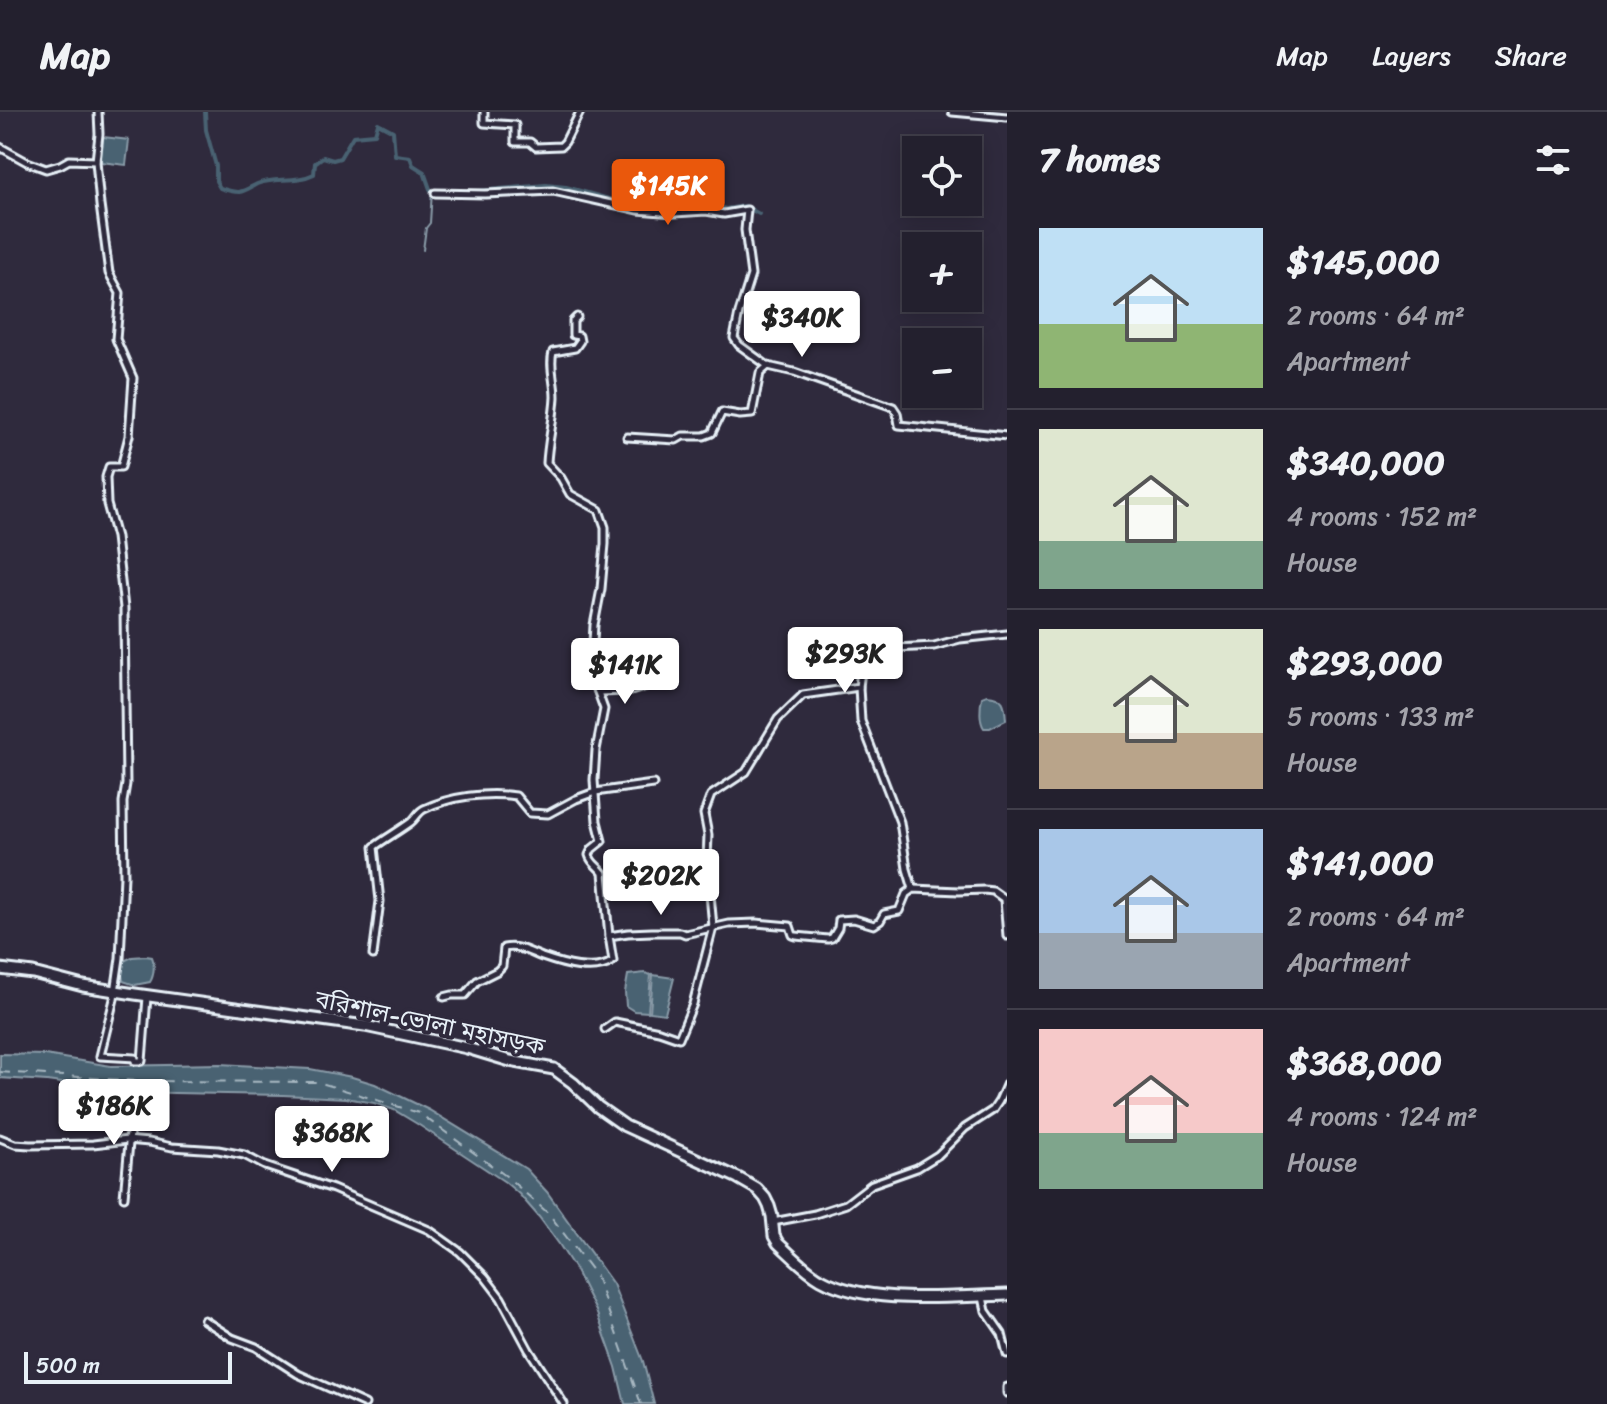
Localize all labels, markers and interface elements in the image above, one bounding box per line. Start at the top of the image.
text: Map [40,22,110,89]
text: Map [1276,31,1328,80]
text: Layers [1372,31,1451,80]
text: Share [1495,31,1567,80]
text: 7 homes [1039,130,1160,190]
map controls [902,136,982,408]
button: locate [902,136,982,216]
icon: filters [1531,138,1575,182]
pin: $145K [612,159,724,227]
text: $145K [630,162,706,208]
button: + [902,232,982,312]
text: $145,000 [1287,232,1440,292]
icon: home [1103,260,1199,356]
pin: $340K [746,291,858,359]
text: 2 rooms · 64 m² [1287,292,1465,338]
text: $340K [762,294,842,340]
button: − [902,328,982,408]
text: Apartment [1287,338,1410,384]
text: $340,000 [1287,433,1445,493]
icon: home [1103,461,1199,557]
text: 4 rooms · 152 m² [1287,493,1477,539]
text: House [1287,539,1357,585]
pin: $293K [789,627,901,695]
text: $293K [806,630,884,676]
text: $293,000 [1287,633,1443,693]
pin: $141K [569,638,681,706]
text: $141K [589,641,661,687]
icon: home [1103,661,1199,757]
text: 5 rooms · 133 m² [1287,693,1475,739]
text: House [1287,739,1357,785]
text: $141,000 [1287,833,1434,893]
pin: $202K [605,849,717,917]
text: $202K [621,852,701,898]
icon: home [1103,861,1199,957]
text: 2 rooms · 64 m² [1287,893,1465,939]
text: Apartment [1287,939,1410,985]
street label: বরিশাল-ভোলা মহাসড়ক [310,978,549,1068]
text: $368,000 [1287,1033,1442,1093]
icon: home [1103,1061,1199,1157]
pin: $186K [58,1079,170,1147]
text: $186K [77,1082,151,1128]
text: 4 rooms · 124 m² [1287,1093,1478,1139]
pin: $368K [276,1106,388,1174]
text: $368K [293,1109,371,1155]
text: House [1287,1139,1357,1185]
text: 500 m [36,1346,100,1385]
scale bar [24,1348,232,1384]

